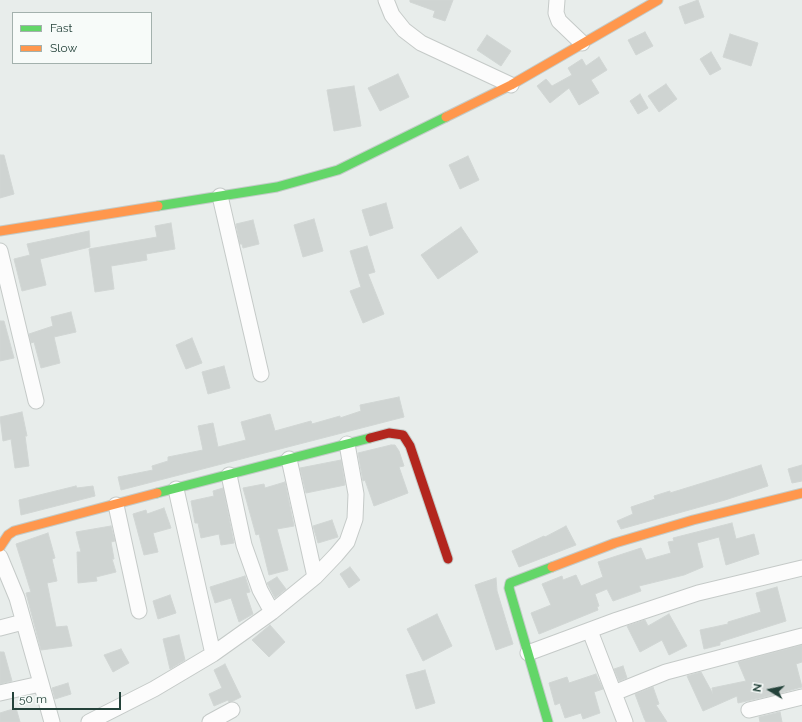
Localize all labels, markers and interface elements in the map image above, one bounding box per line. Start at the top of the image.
legend [12,12,152,64]
text: Fast [50,21,73,35]
text: Slow [50,41,77,55]
north arrow [750,670,790,710]
text: N [751,683,765,693]
scale bar [14,684,123,710]
text: 50 m [19,692,47,706]

